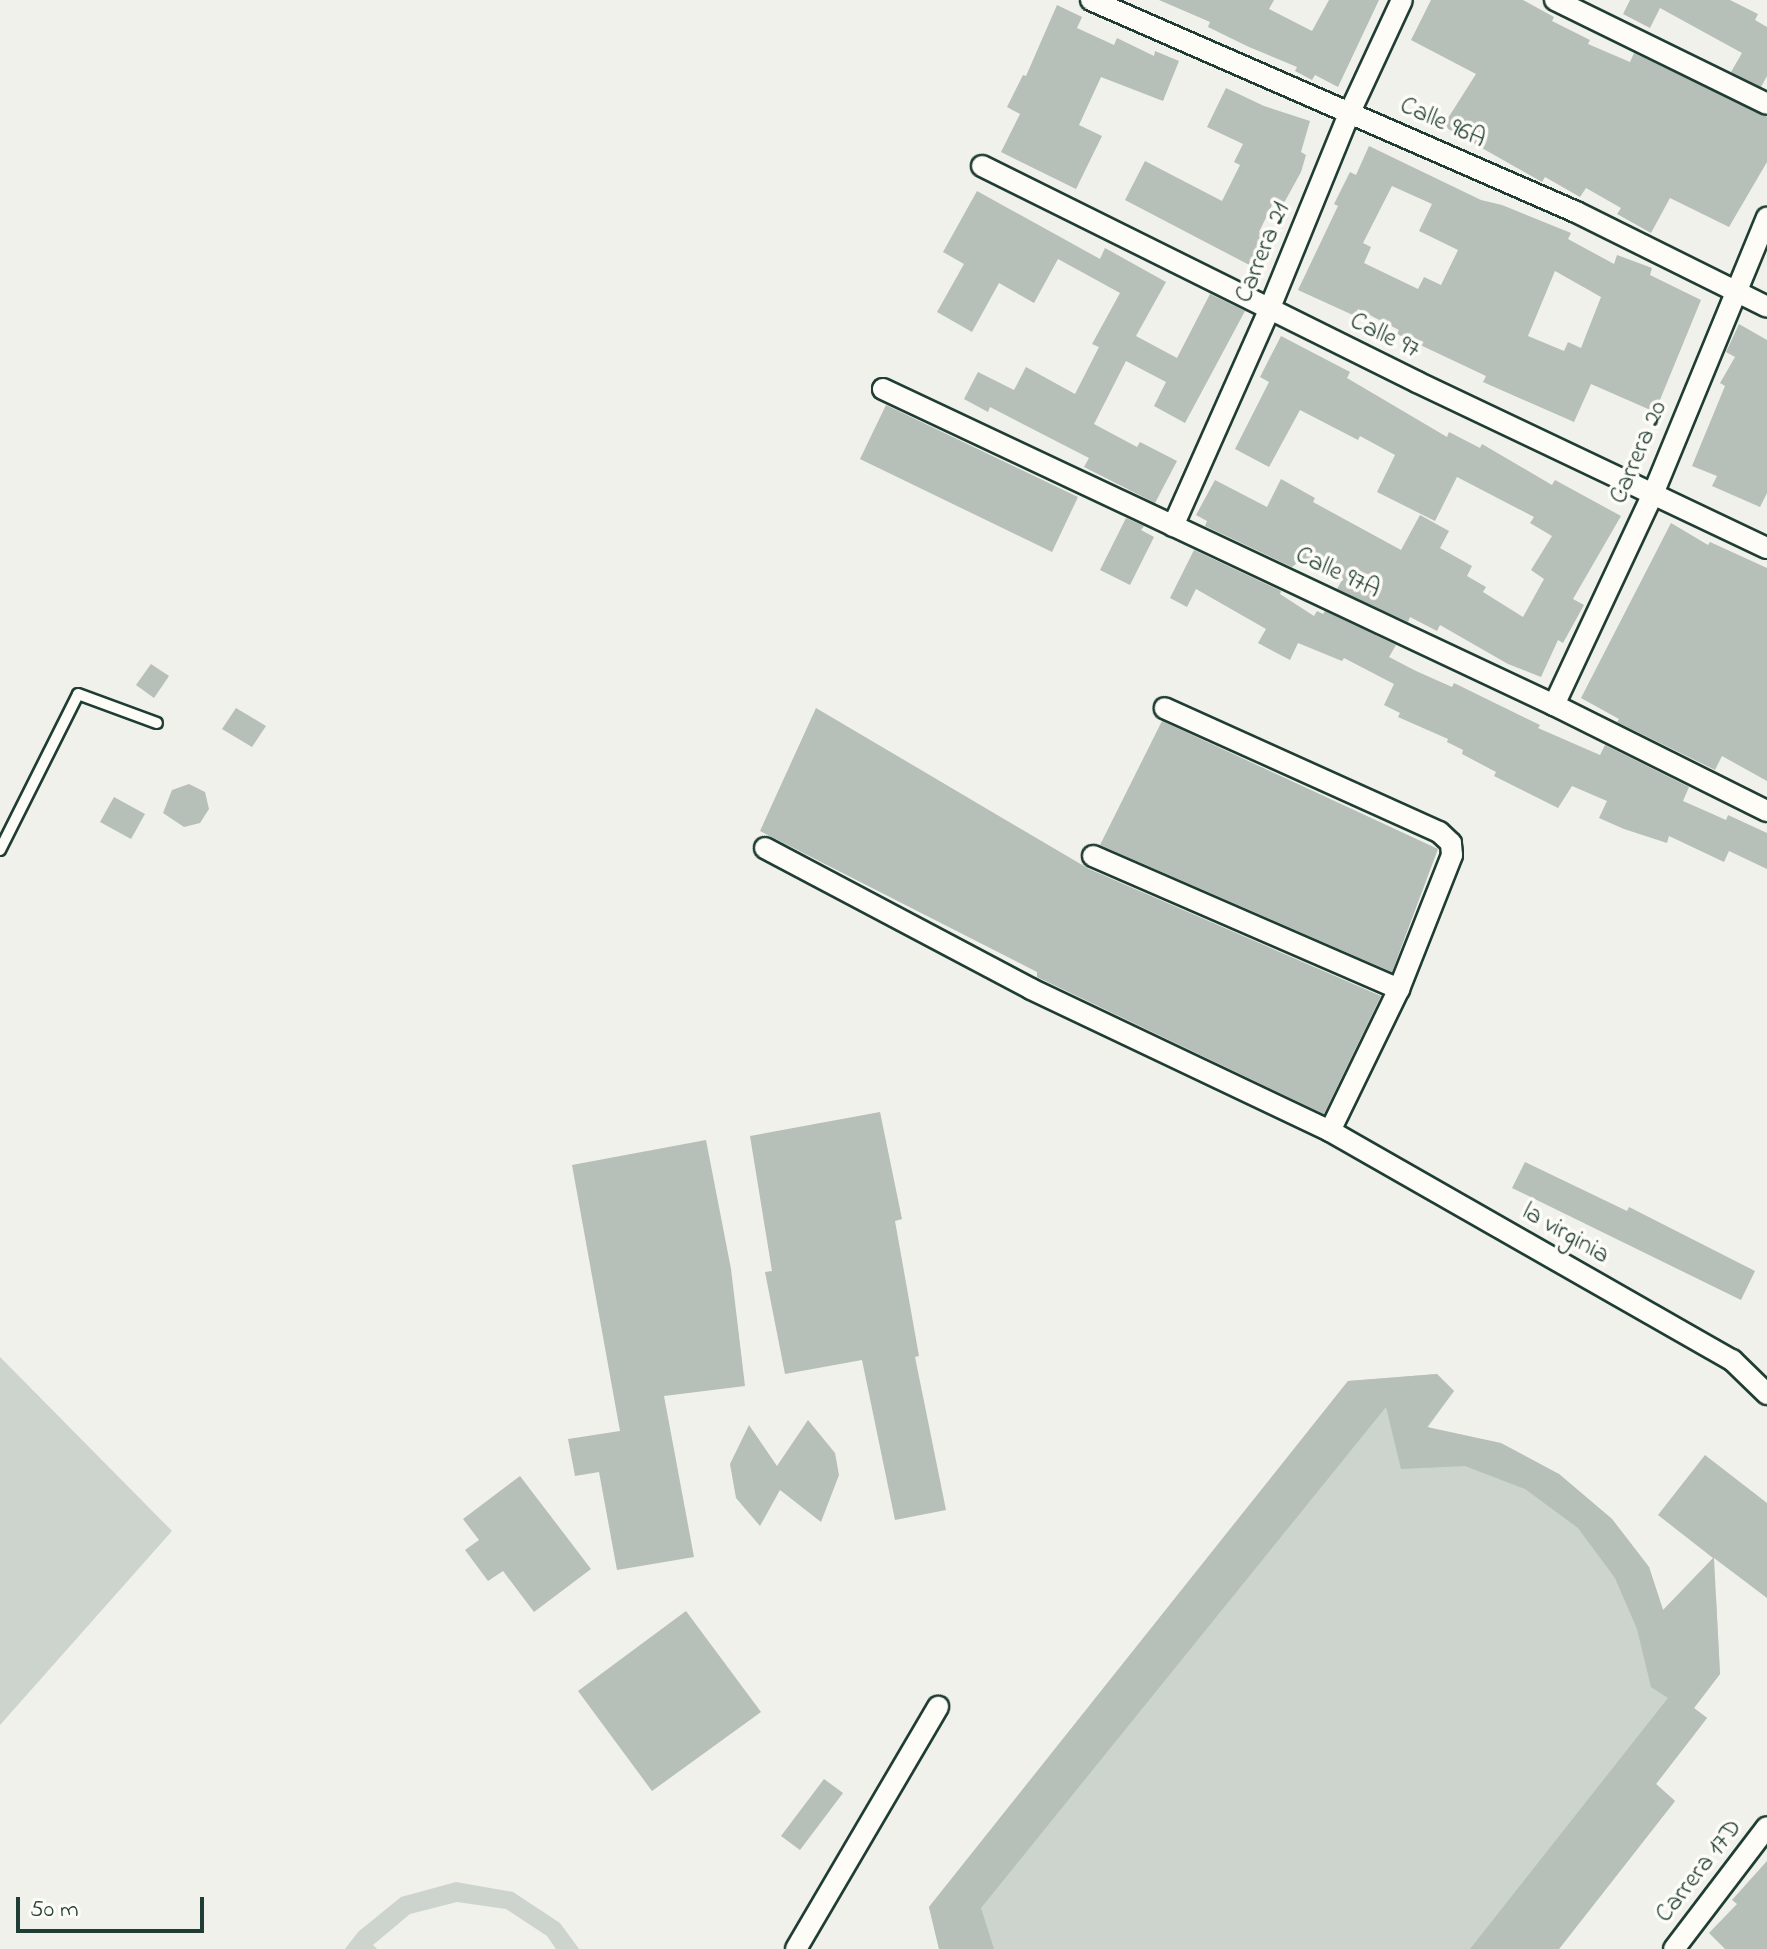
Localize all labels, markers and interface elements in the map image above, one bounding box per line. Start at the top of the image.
street label: Calle 96A [1394,91,1490,157]
street label: Carrera 21 [1230,198,1298,308]
street label: Calle 97 [1344,307,1424,367]
street label: Carrera 20 [1604,397,1676,509]
street label: Calle 97A [1290,541,1384,607]
street label: la virginia [1516,1198,1614,1272]
street label: Carrera 17D [1650,1814,1750,1930]
scale bar [20,1881,208,1931]
text: 50 m [30,1893,79,1928]

